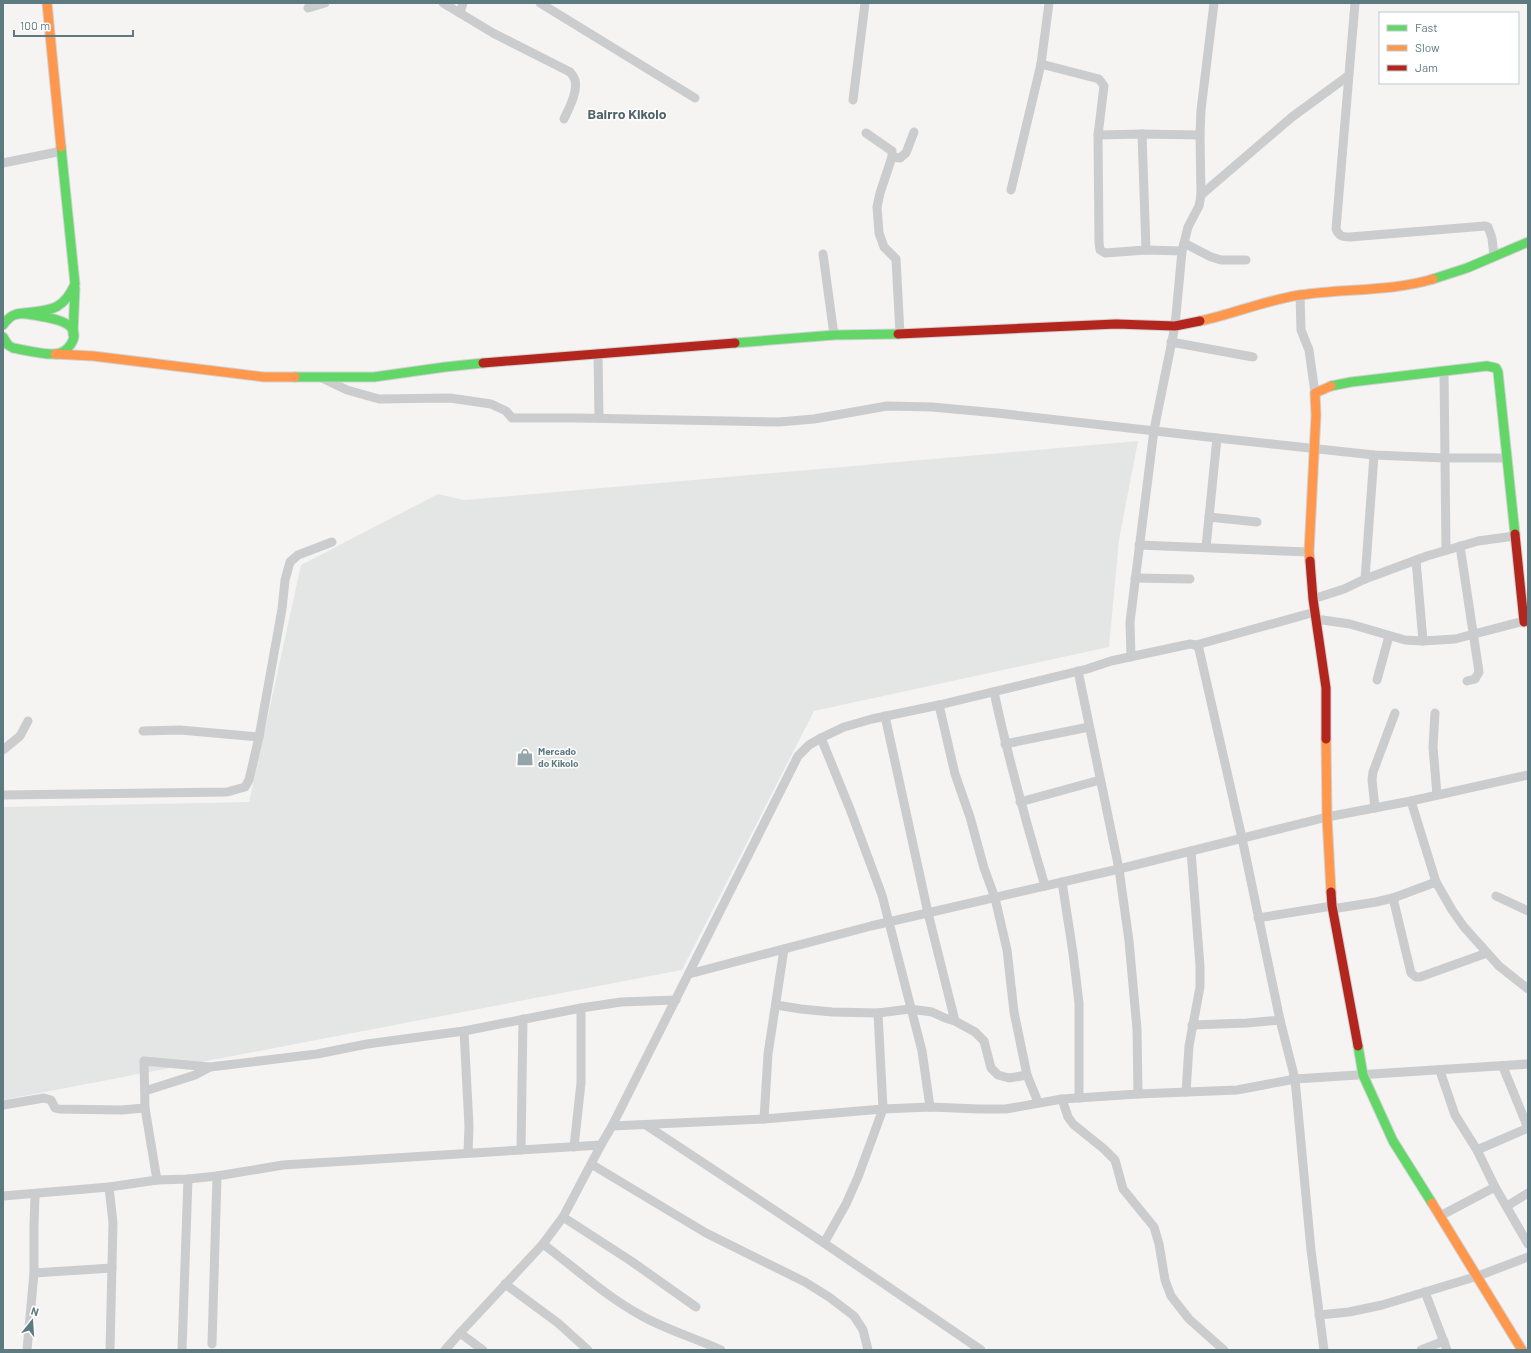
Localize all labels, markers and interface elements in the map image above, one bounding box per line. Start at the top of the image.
scale bar [14,12,133,38]
legend [1379,12,1519,84]
text: 100 m [20,18,50,32]
text: Fast [1415,20,1438,34]
text: Slow [1415,40,1440,54]
text: Jam [1415,60,1438,74]
district label: Bairro Kikolo [588,105,667,122]
place label: Mercado do Kikolo [538,745,579,769]
shop icon: Mercado do Kikolo [515,747,535,767]
north arrow [12,1301,52,1341]
text: N [30,1304,40,1318]

